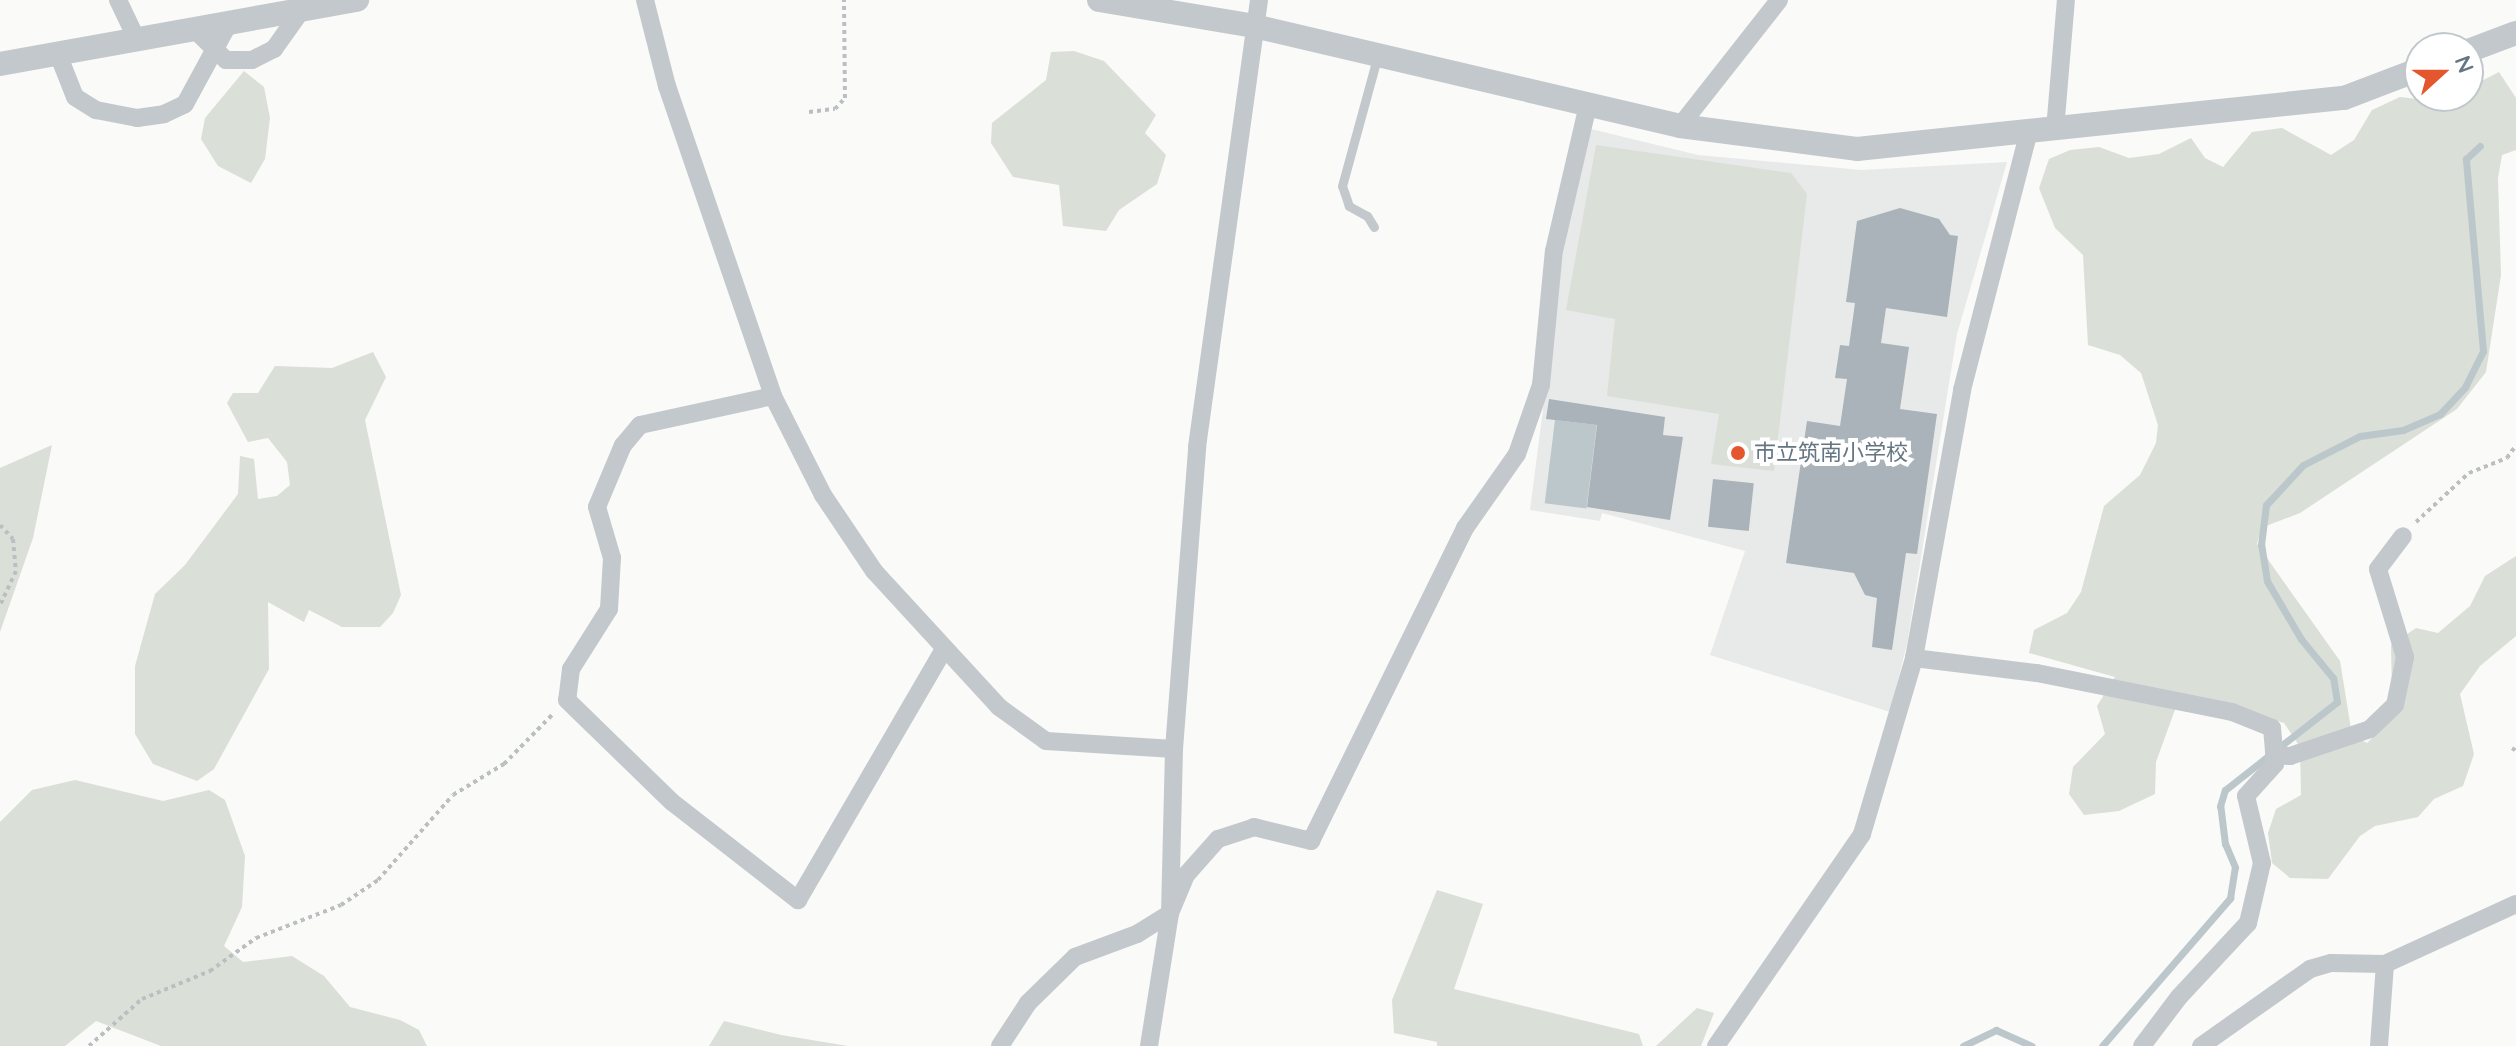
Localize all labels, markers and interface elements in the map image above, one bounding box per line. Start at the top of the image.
north arrow [2404,32,2484,112]
text: N [2449,52,2481,77]
place label: 市立筑南小学校 [1754,440,1908,466]
marker: 市立筑南小学校 [1729,444,1747,462]

